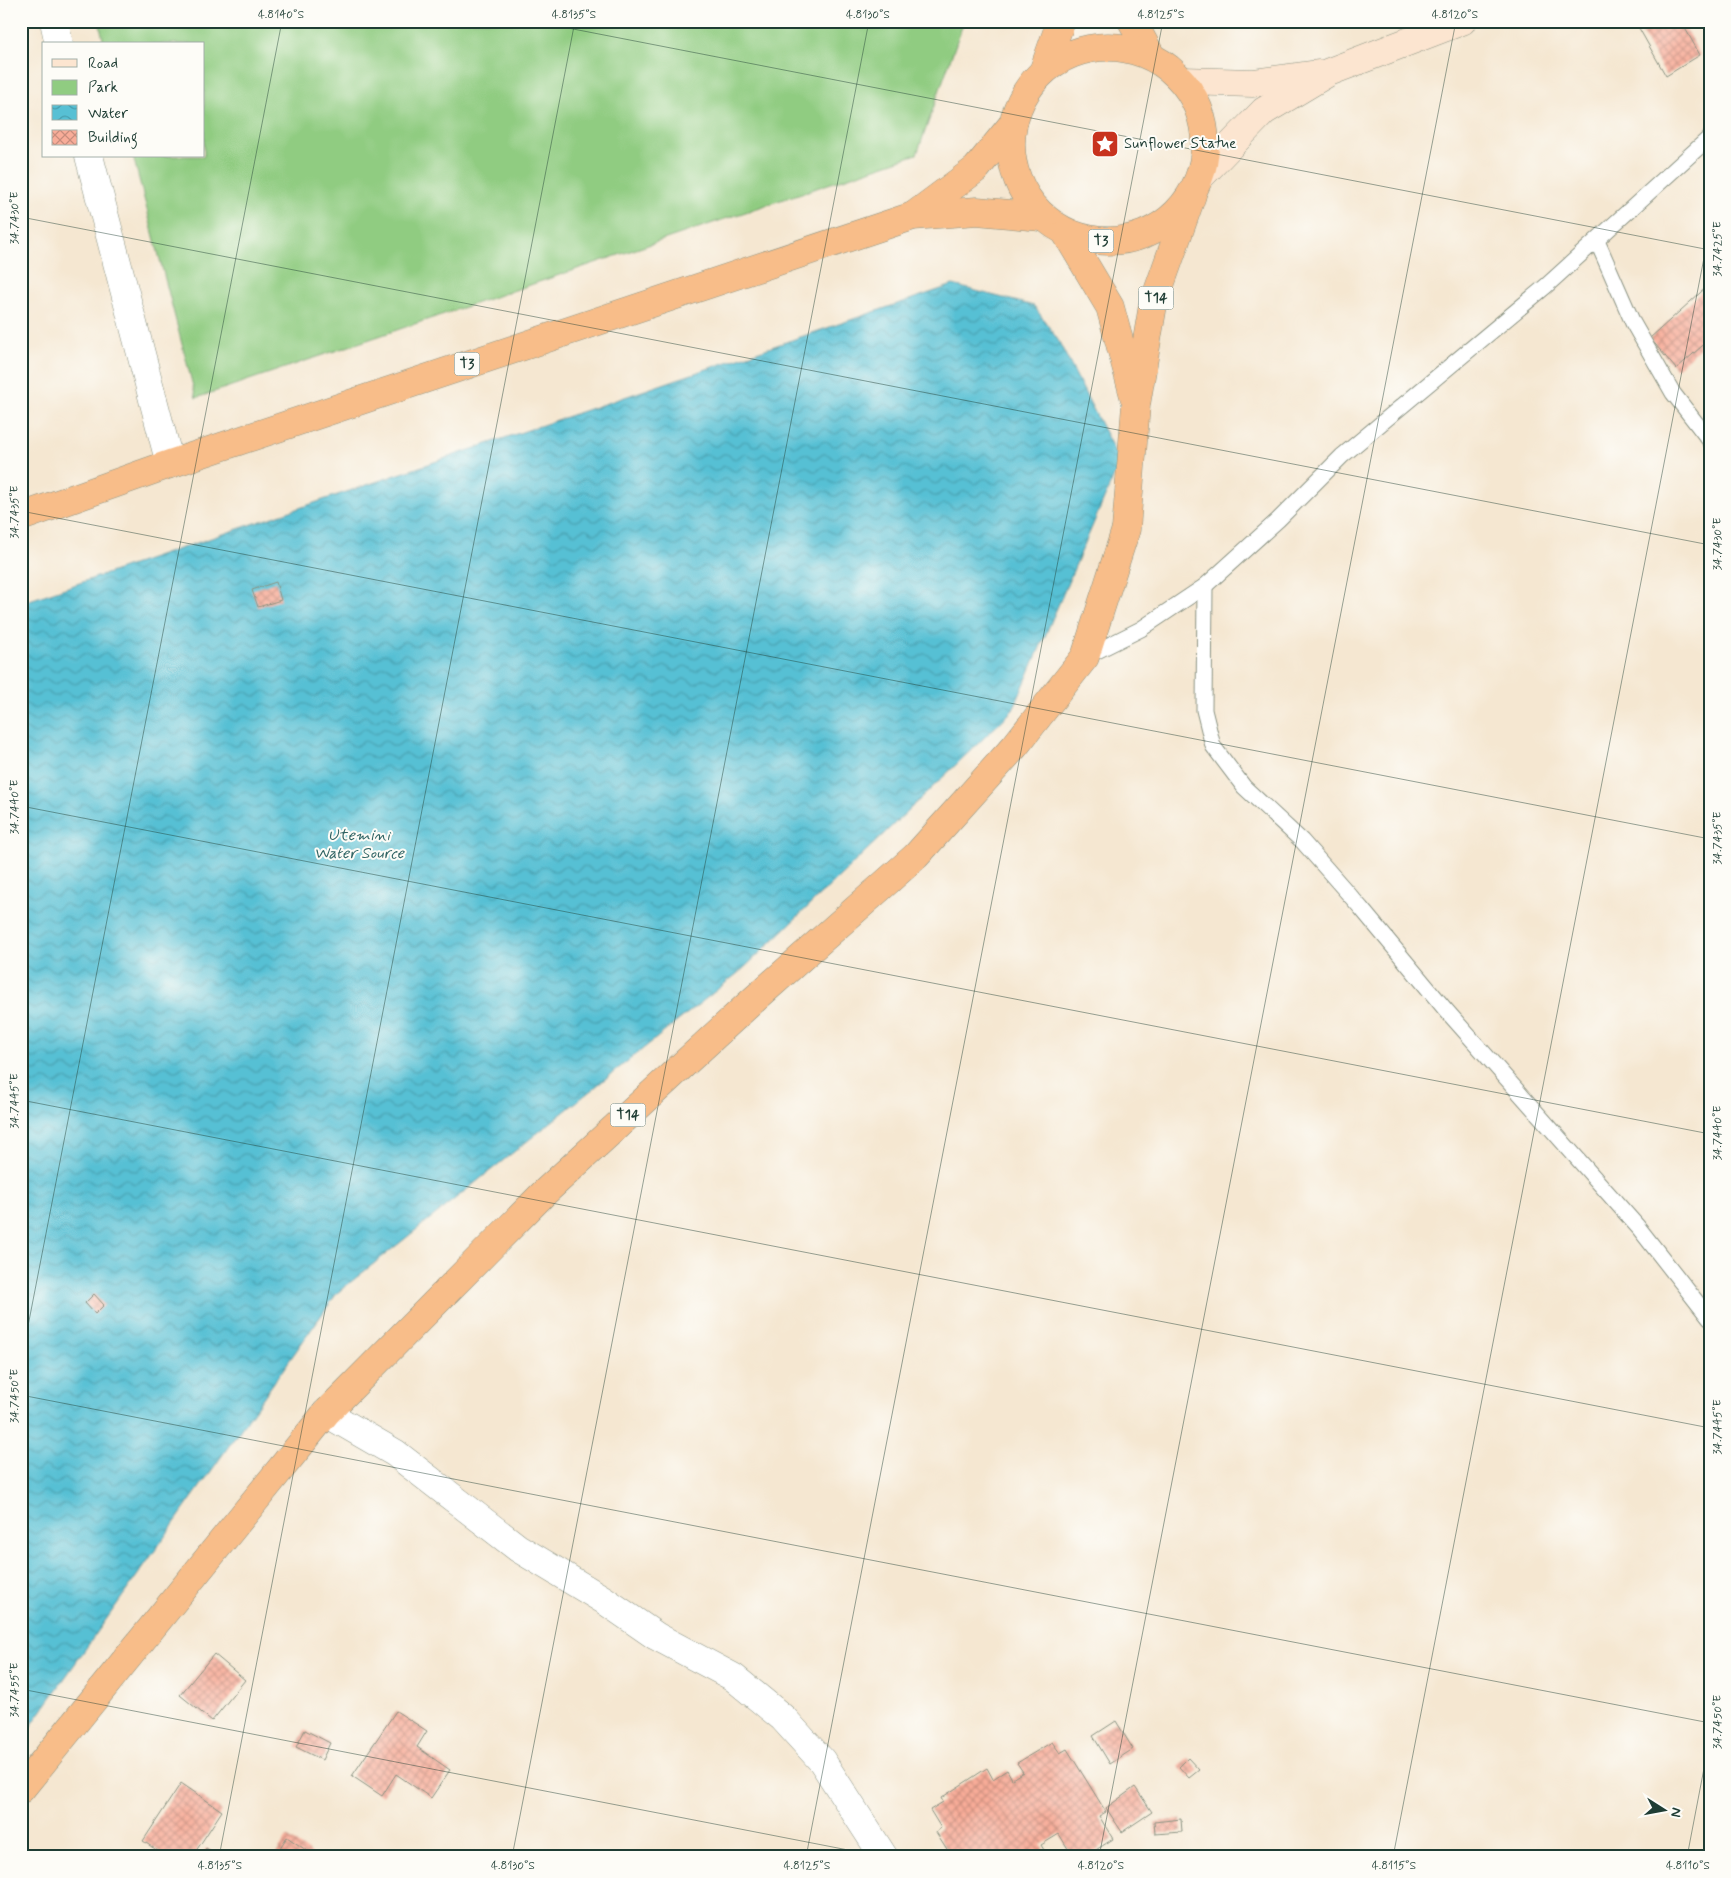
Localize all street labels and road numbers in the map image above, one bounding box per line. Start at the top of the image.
road number: T3 [1088,230,1114,252]
road number: T14 [1138,286,1174,310]
road number: T3 [454,352,480,376]
road number: T14 [610,1104,646,1126]

